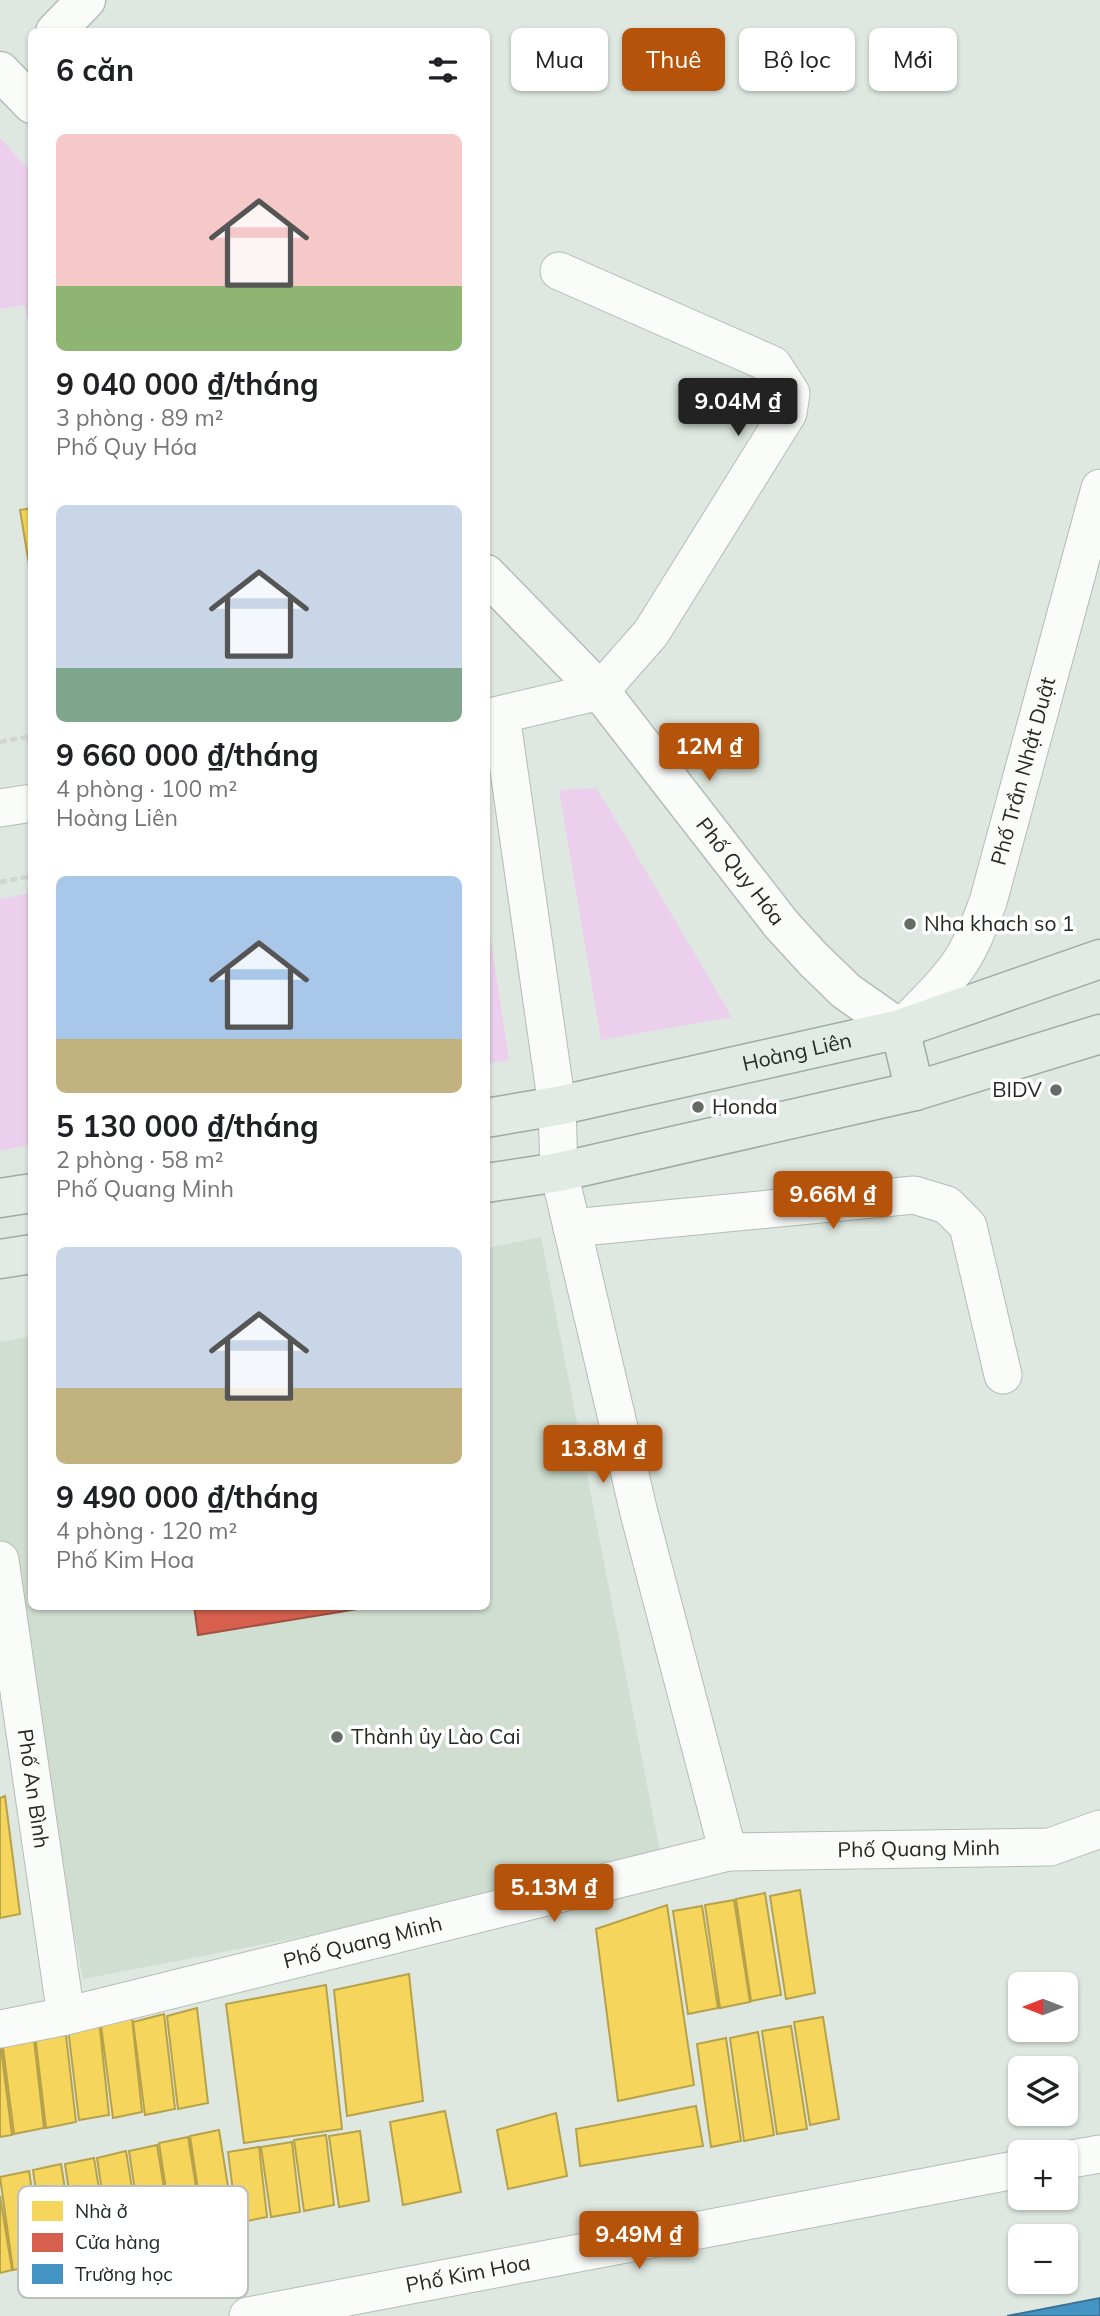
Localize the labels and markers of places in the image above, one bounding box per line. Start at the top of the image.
pin: 9.04M ₫ [673,378,803,438]
pin: 12M ₫ [660,724,758,783]
place label: Nha khach so 1 [924,910,1074,936]
marker: Nha khach so 1 [902,916,918,932]
place label: BIDV [992,1076,1042,1102]
marker: BIDV [1048,1082,1064,1098]
place label: Honda [712,1093,778,1119]
marker: Honda [690,1099,706,1115]
pin: 9.66M ₫ [768,1172,898,1231]
pin: 13.8M ₫ [538,1426,668,1485]
place label: Thành ủy Lào Cai [351,1723,521,1749]
marker: Thành ủy Lào Cai [329,1729,345,1745]
pin: 5.13M ₫ [489,1864,619,1924]
pin: 9.49M ₫ [574,2212,704,2271]

